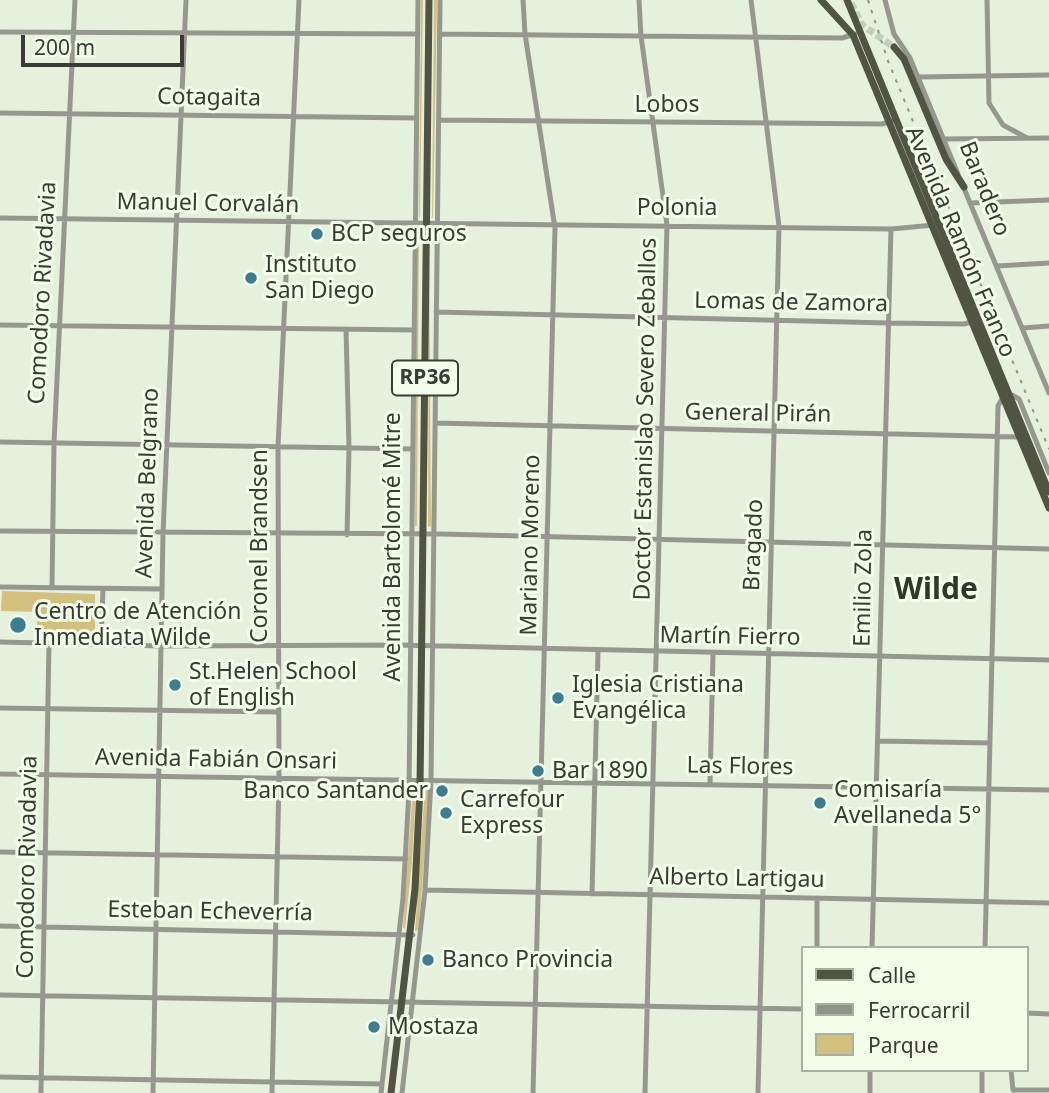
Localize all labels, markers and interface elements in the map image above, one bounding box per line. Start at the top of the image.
scale bar [24,21,187,65]
text: 200 m [34,33,95,61]
street label: Cotagaita [157,83,261,113]
street label: Lobos [634,91,700,119]
street label: Avenida Ramón Franco [899,122,1021,362]
street label: Baradero [952,138,1016,240]
street label: Comodoro Rivadavia [23,181,63,405]
street label: Manuel Corvalán [116,189,300,219]
street label: Polonia [637,194,717,222]
place label: BCP seguros [331,220,467,248]
marker: BCP seguros [309,226,325,242]
street label: Doctor Estanislao Severo Zeballos [629,237,663,601]
place label: Instituto San Diego [265,251,374,305]
marker: Instituto San Diego [243,270,259,286]
street label: Lomas de Zamora [694,288,888,318]
road number: RP36 [392,360,458,396]
street label: Avenida Belgrano [131,387,165,579]
street label: General Pirán [684,399,832,429]
street label: Avenida Bartolomé Mitre [379,412,407,682]
street label: Coronel Brandsen [246,449,274,643]
street label: Mariano Moreno [516,454,546,636]
street label: Bragado [739,499,769,591]
street label: Emilio Zola [849,529,879,647]
district label: Wilde [894,572,978,608]
place label: Centro de Atención Inmediata Wilde [34,598,241,652]
marker: Centro de Atención Inmediata Wilde [8,615,28,635]
street label: Martín Fierro [659,622,801,652]
place label: St.Helen School of English [189,658,357,712]
place label: Iglesia Cristiana Evangélica [572,671,744,725]
marker: St.Helen School of English [167,677,183,693]
marker: Iglesia Cristiana Evangélica [550,690,566,706]
street label: Avenida Fabián Onsari [95,744,337,776]
street label: Las Flores [686,752,794,782]
street label: Comodoro Rivadavia [12,755,44,979]
place label: Bar 1890 [552,757,648,785]
marker: Bar 1890 [530,763,546,779]
place label: Comisaría Avellaneda 5° [834,776,981,830]
place label: Banco Santander [243,777,428,805]
marker: Banco Santander [434,783,450,799]
place label: Carrefour Express [460,786,564,840]
marker: Comisaría Avellaneda 5° [812,795,828,811]
marker: Carrefour Express [438,805,454,821]
street label: Alberto Lartigau [649,864,825,894]
street label: Esteban Echeverría [107,896,313,928]
place label: Banco Provincia [442,946,613,974]
legend [800,946,1028,1072]
marker: Banco Provincia [420,952,436,968]
text: Calle [868,961,916,989]
text: Ferrocarril [868,996,970,1024]
place label: Mostaza [388,1013,479,1041]
marker: Mostaza [366,1019,382,1035]
text: Parque [868,1031,938,1059]

